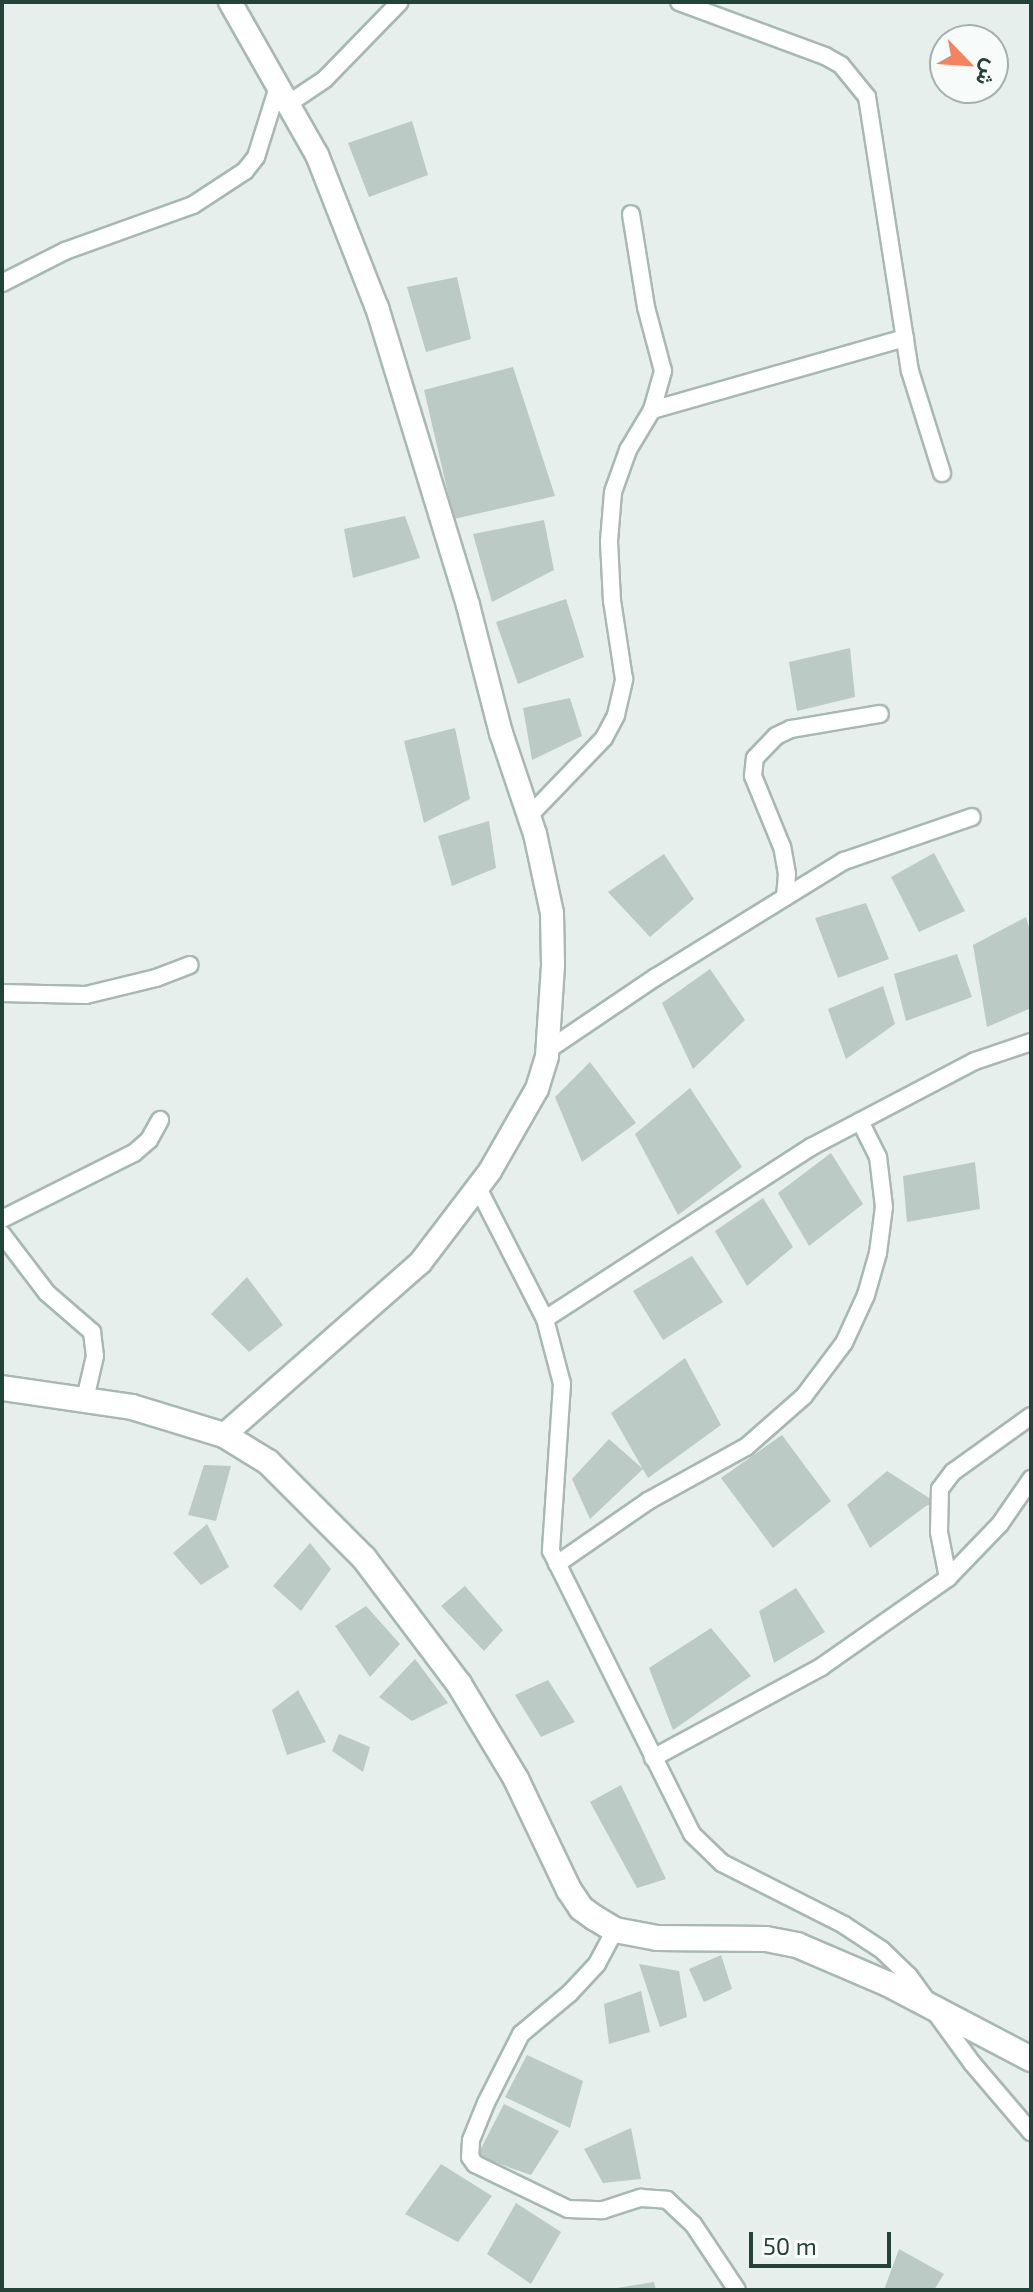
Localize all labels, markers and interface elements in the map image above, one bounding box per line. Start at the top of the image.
north arrow [929,24,1009,104]
text: ش [972,56,1006,91]
scale bar [753,2216,895,2266]
text: 50 m [763,2231,817,2260]

